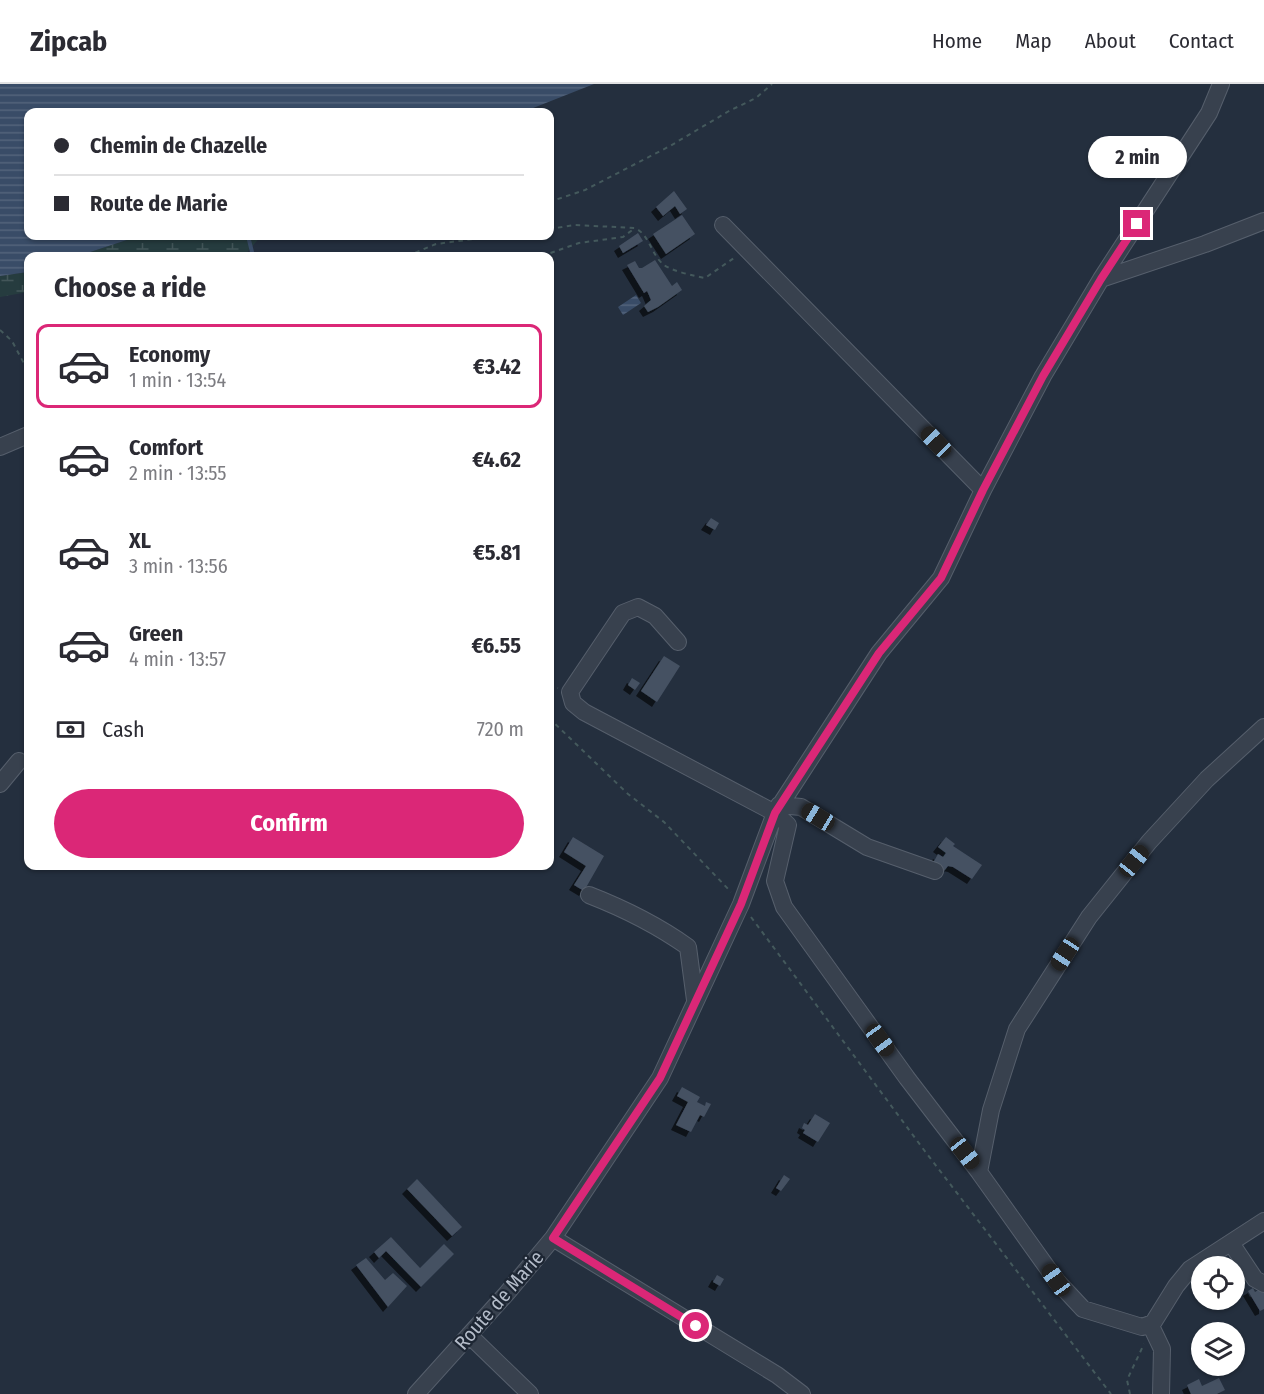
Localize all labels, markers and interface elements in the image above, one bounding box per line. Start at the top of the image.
text: Zipcab [30,25,107,58]
text: Home [932,28,982,54]
text: Map [1015,28,1052,54]
text: About [1085,28,1136,54]
text: Contact [1169,28,1234,54]
text: Chemin de Chazelle [90,132,267,159]
callout: 2 min [1088,137,1186,179]
text: 2 min [1115,145,1160,169]
text: Route de Marie [90,190,228,217]
route end [1123,210,1150,237]
text: Choose a ride [54,272,206,304]
icon: car [57,339,111,393]
text: Economy [129,341,210,368]
text: €3.42 [473,353,521,380]
text: 1 min · 13:54 [129,368,226,392]
car [917,423,955,461]
icon: car [57,432,111,486]
text: Comfort [129,434,203,461]
text: €4.62 [472,446,521,473]
text: 2 min · 13:55 [129,461,227,485]
icon: car [57,525,111,579]
text: XL [129,527,151,554]
text: €5.81 [473,539,521,566]
text: 3 min · 13:56 [129,554,228,578]
icon: car [57,618,111,672]
text: Green [129,620,183,647]
text: €6.55 [471,632,521,659]
text: 4 min · 13:57 [129,647,226,671]
icon: cash [54,713,87,746]
text: Cash [102,716,145,743]
text: 720 m [477,717,524,741]
button: Confirm [54,789,524,858]
car [798,800,838,834]
car [1116,841,1152,881]
car [1048,934,1082,974]
car [862,1020,898,1060]
car [947,1133,983,1173]
street label: Route de Marie [449,1245,549,1355]
map controls [1191,1256,1245,1376]
button: locate [1191,1256,1245,1310]
car [1038,1260,1074,1300]
route start [682,1312,709,1339]
button: layers [1191,1322,1245,1376]

